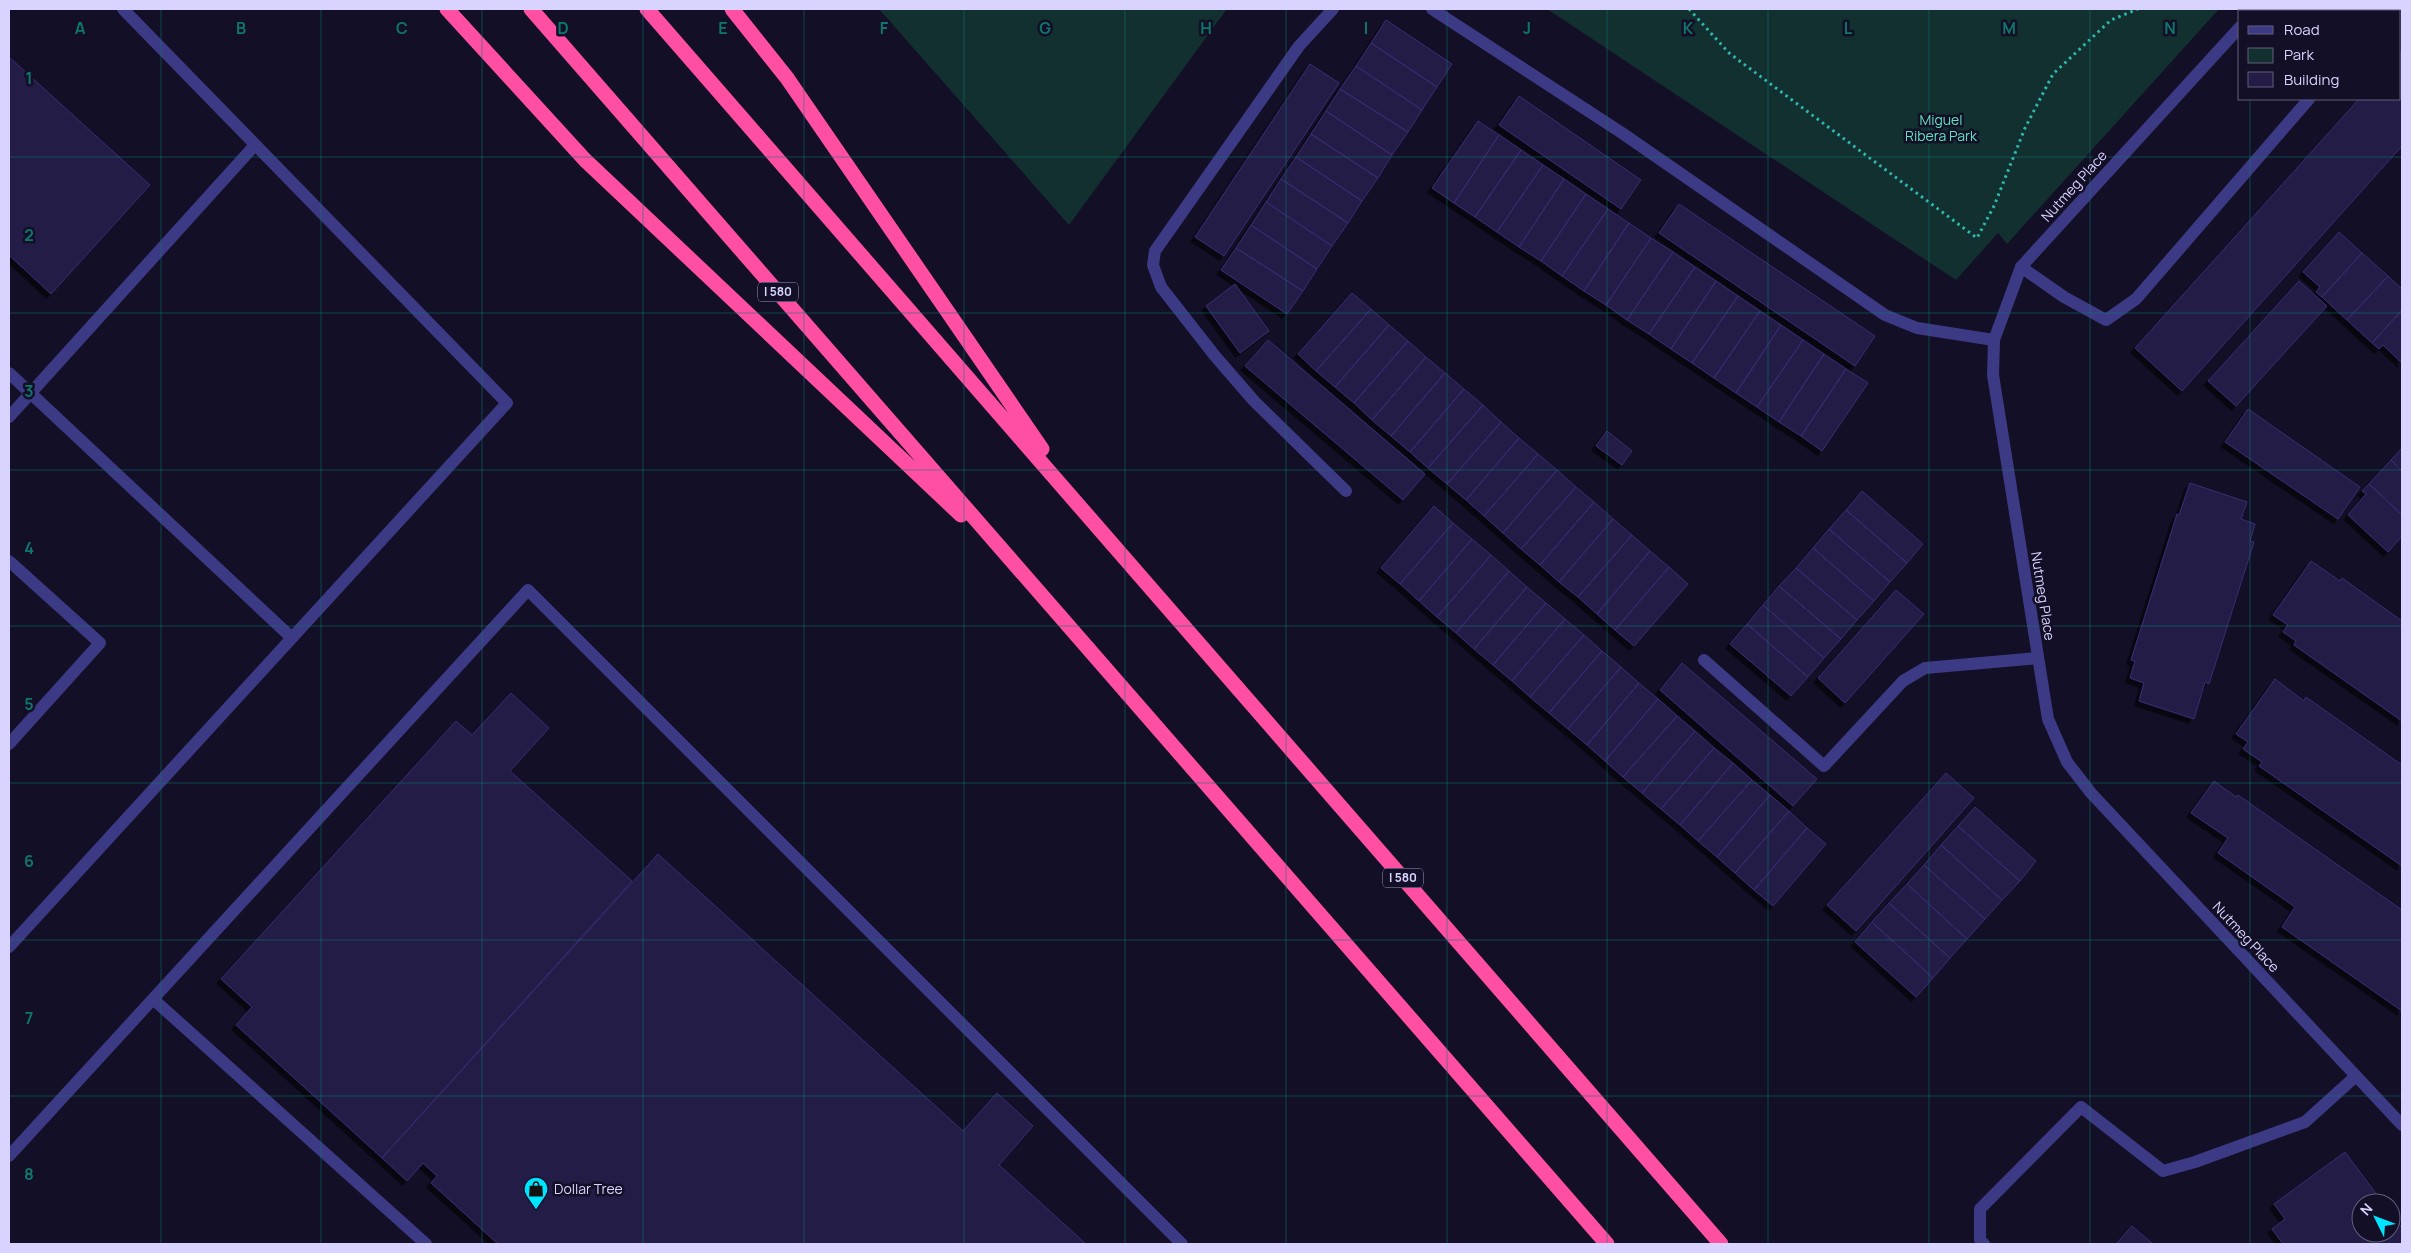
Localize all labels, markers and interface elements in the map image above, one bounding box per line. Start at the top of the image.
legend [2238,10,2401,100]
text: A [75,17,86,39]
text: B [236,17,246,39]
text: C [396,17,408,39]
text: D [557,17,569,39]
text: E [718,17,728,39]
text: F [880,17,889,39]
text: G [1039,17,1051,39]
text: H [1200,17,1212,39]
text: I [1364,17,1368,39]
text: J [1523,17,1531,39]
text: K [1683,17,1694,39]
text: L [1844,17,1853,39]
text: M [2002,17,2016,39]
text: N [2164,17,2176,39]
text: Road [2284,19,2320,40]
text: Park [2284,44,2314,65]
text: 1 [25,67,33,89]
text: Building [2284,69,2339,90]
park label: Miguel Ribera Park [1905,110,1978,145]
street label: Nutmeg Place [2037,146,2111,225]
text: 2 [24,224,34,246]
road number: I 580 [758,282,798,302]
text: 3 [24,380,34,402]
text: 4 [24,537,34,559]
street label: Nutmeg Place [2027,550,2060,642]
text: 5 [24,693,34,715]
text: 6 [24,850,34,872]
road number: I 580 [1383,868,1423,888]
street label: Nutmeg Place [2209,897,2284,976]
text: 7 [25,1007,33,1029]
text: 8 [24,1163,34,1185]
shop icon: Dollar Tree [523,1176,549,1210]
place label: Dollar Tree [554,1179,623,1198]
north arrow [2351,1193,2401,1243]
text: N [2356,1199,2376,1219]

